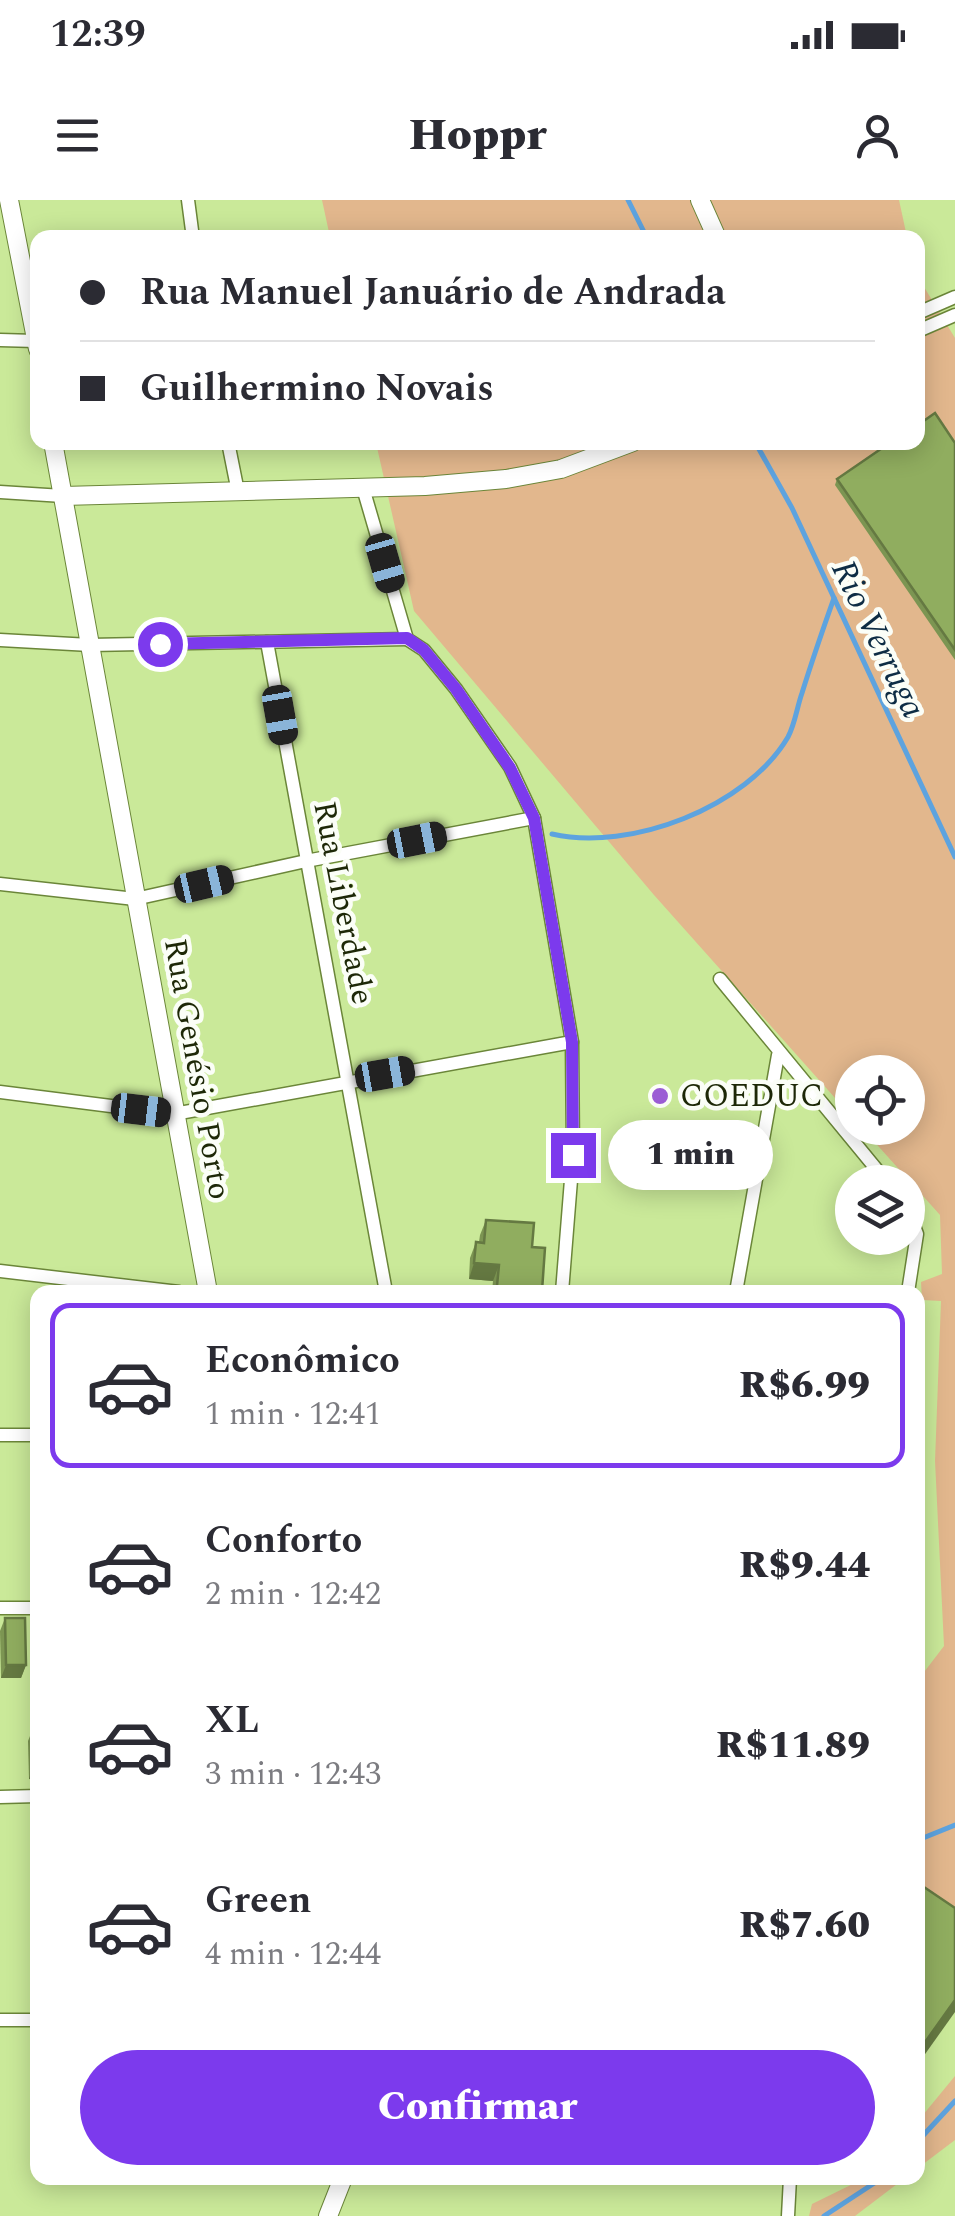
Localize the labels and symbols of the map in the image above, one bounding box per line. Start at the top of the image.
car [362,530,408,596]
water label: Rio Verruga [817,551,939,727]
route start [138,622,183,667]
car [260,683,300,747]
street label: Rua Liberdade [299,797,387,1009]
car [385,820,449,860]
car [171,863,237,905]
street label: Rua Genésio Porto [150,935,244,1203]
car [353,1054,417,1094]
place label: COEDUC [680,1072,823,1121]
marker: COEDUC [649,1085,671,1107]
car [109,1091,173,1129]
callout: 1 min [608,1120,773,1190]
route end [551,1133,596,1178]

